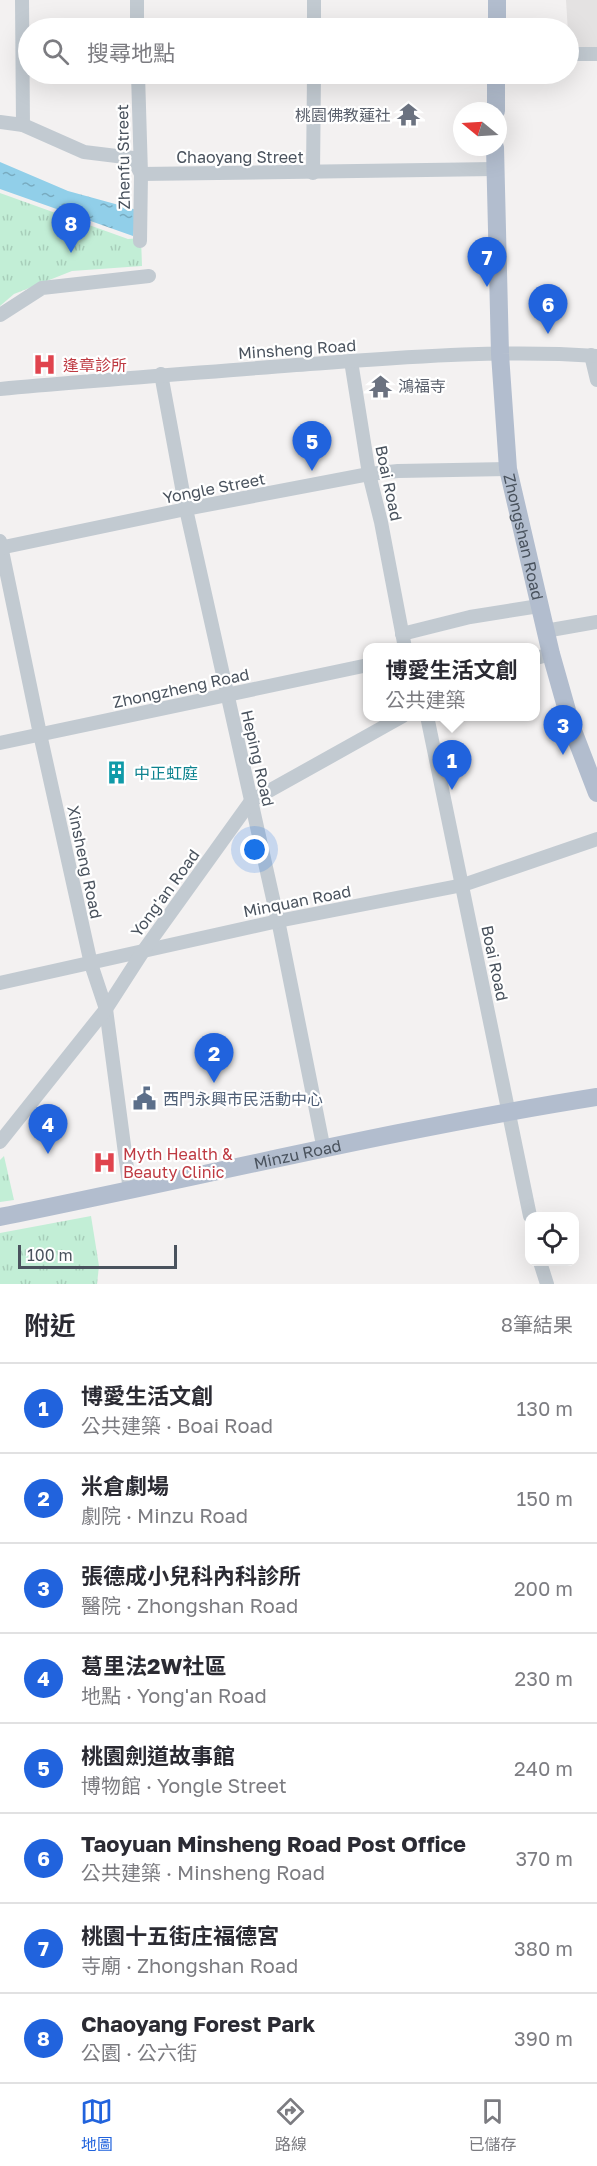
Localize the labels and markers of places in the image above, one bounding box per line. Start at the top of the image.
temple icon: 桃園佛教蓮社 [396,102,422,128]
place label: 桃園佛教蓮社 [295,105,391,125]
pin: 8 [52,204,90,253]
pin: 7 [468,238,506,287]
pin: 6 [528,284,568,334]
hospital icon: 逢章診所 [32,352,58,378]
place label: 逢章診所 [63,355,127,375]
temple icon: 鴻福寺 [367,373,393,399]
place label: 鴻福寺 [398,376,446,396]
pin: 5 [292,422,332,471]
pin: 3 [544,706,582,755]
pin: 1 [432,740,472,790]
building icon: 中正虹庭 [103,760,129,786]
place label: 中正虹庭 [134,763,198,783]
pin: 2 [194,1034,234,1083]
public building icon: 西門永興市民活動中心 [132,1086,158,1112]
place label: 西門永興市民活動中心 [163,1089,323,1109]
pin: 4 [28,1104,68,1154]
place label: Myth Health & Beauty Clinic [123,1144,233,1182]
hospital icon: Myth Health & Beauty Clinic [92,1150,118,1176]

